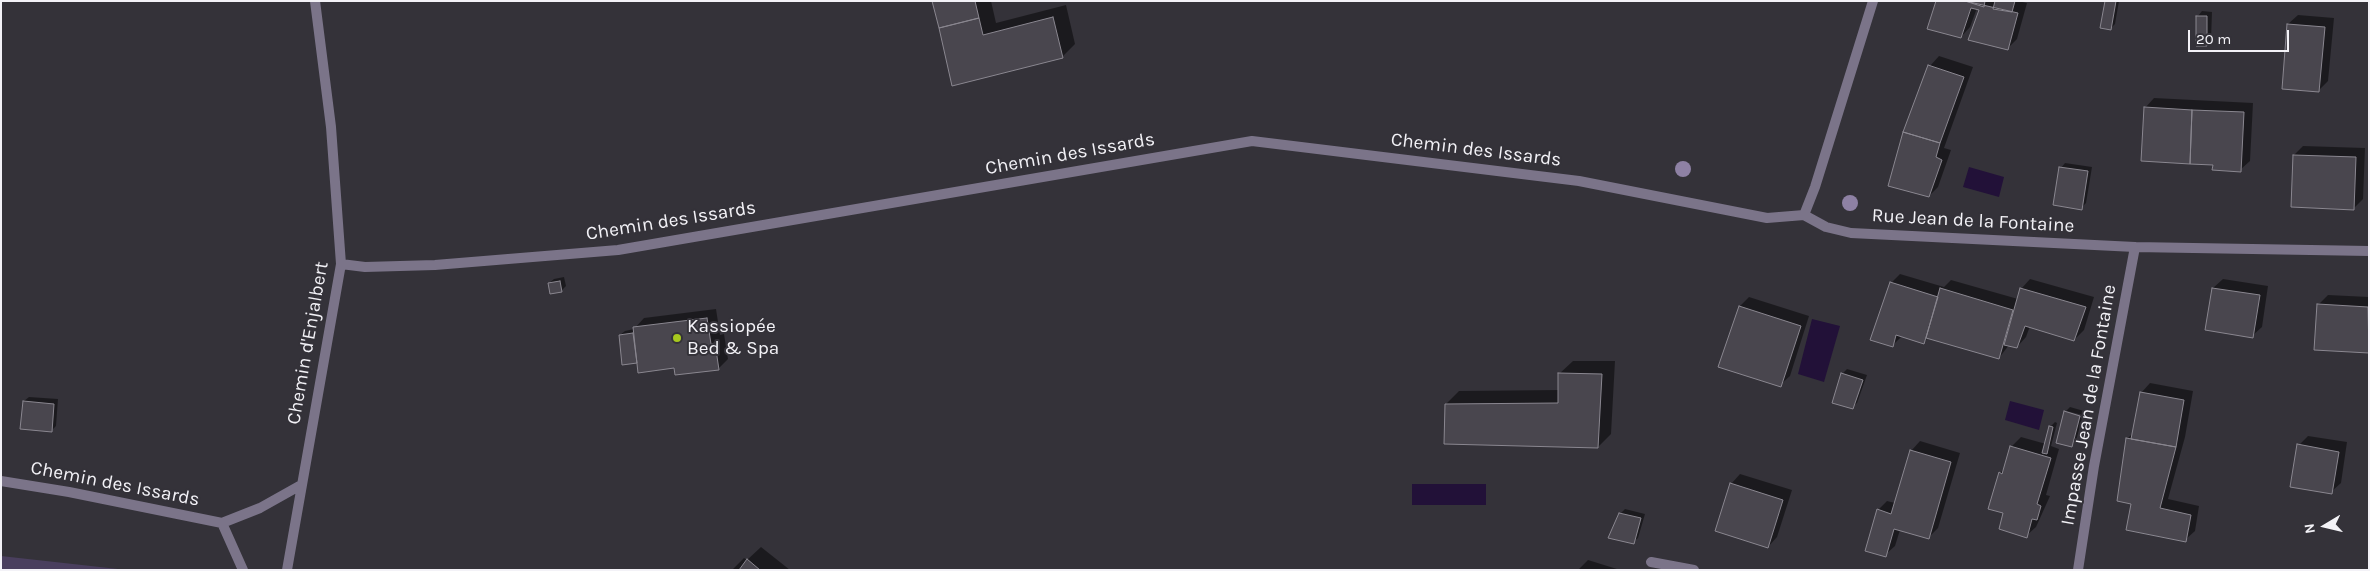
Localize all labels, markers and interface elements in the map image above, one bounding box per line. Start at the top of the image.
scale bar [2190,20,2291,52]
text: 20 m [2196,30,2231,48]
street label: Chemin des Issards [983,128,1157,180]
street label: Chemin des Issards [1389,128,1563,172]
street label: Chemin des Issards [584,196,758,246]
street label: Rue Jean de la Fontaine [1871,204,2075,238]
street label: Chemin d'Enjalbert [282,260,334,426]
street label: Impasse Jean de la Fontaine [2057,283,2121,527]
place label: Kassiopée Bed & Spa [687,316,779,360]
marker: Kassiopée Bed & Spa [671,332,683,344]
street label: Chemin des Issards [29,456,201,512]
north arrow [2300,501,2350,551]
text: N [2301,522,2319,535]

